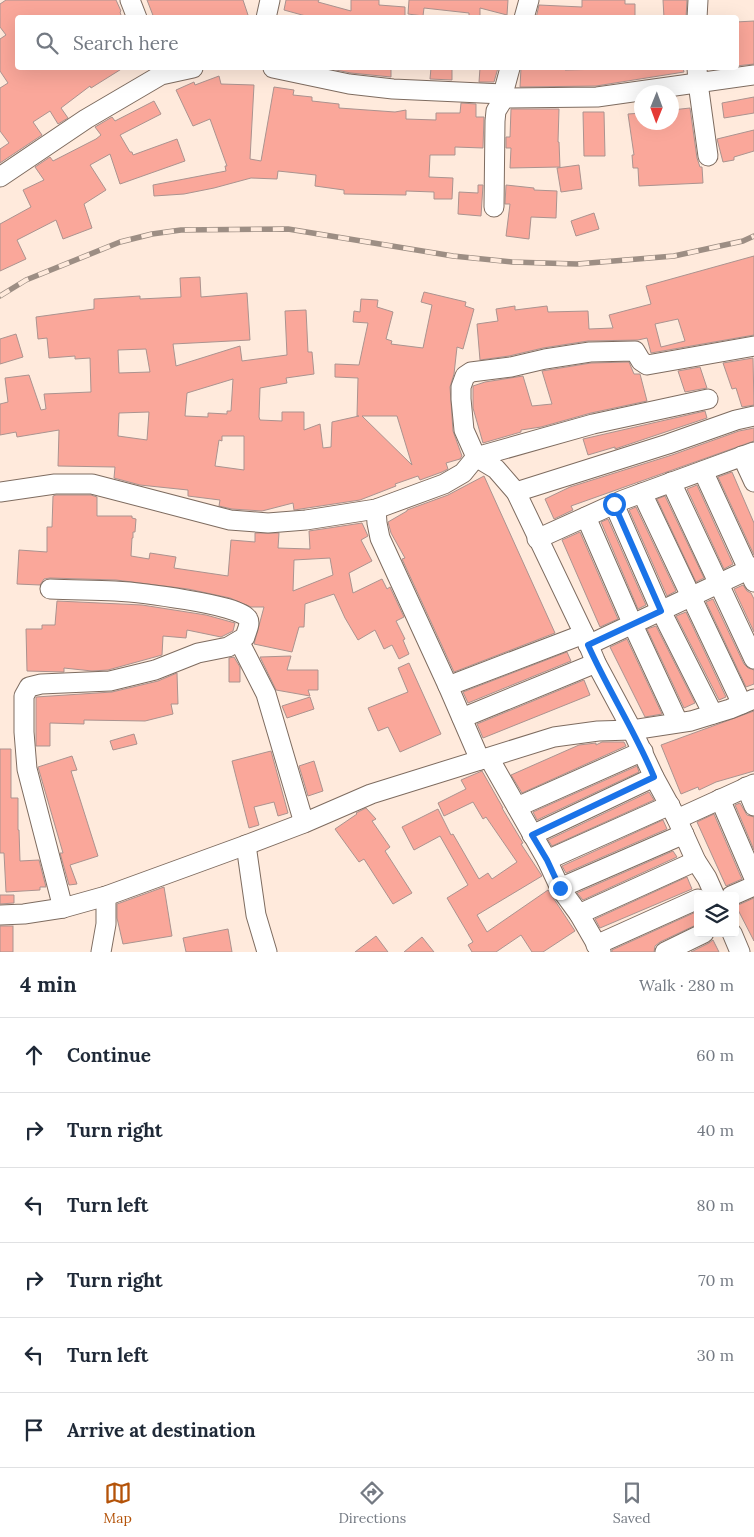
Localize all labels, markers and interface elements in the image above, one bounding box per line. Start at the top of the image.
search box [15,15,739,70]
icon: search [33,29,61,57]
text: Search here [73,31,179,55]
north arrow [634,85,679,130]
route start [603,493,626,516]
route end [549,877,572,900]
map controls [694,892,739,937]
button: layers [694,892,739,937]
text: 4 min [20,971,77,998]
text: Walk · 280 m [639,975,734,995]
icon: ahead [20,1041,48,1069]
text: Continue [67,1043,151,1067]
text: 60 m [696,1045,734,1065]
icon: right [20,1116,48,1144]
text: Turn right [67,1118,163,1142]
text: 40 m [697,1120,734,1140]
icon: left [20,1191,48,1219]
text: Turn left [67,1193,148,1217]
text: 80 m [697,1195,734,1215]
icon: right [20,1266,48,1294]
text: Turn right [67,1268,163,1292]
text: 70 m [698,1270,734,1290]
icon: left [20,1341,48,1369]
text: Turn left [67,1343,148,1367]
text: 30 m [697,1345,734,1365]
icon: arrive [20,1416,48,1444]
text: Arrive at destination [67,1418,256,1442]
tab: Map [103,1479,132,1527]
tab: Directions [338,1479,406,1527]
tab: Saved [613,1479,651,1527]

